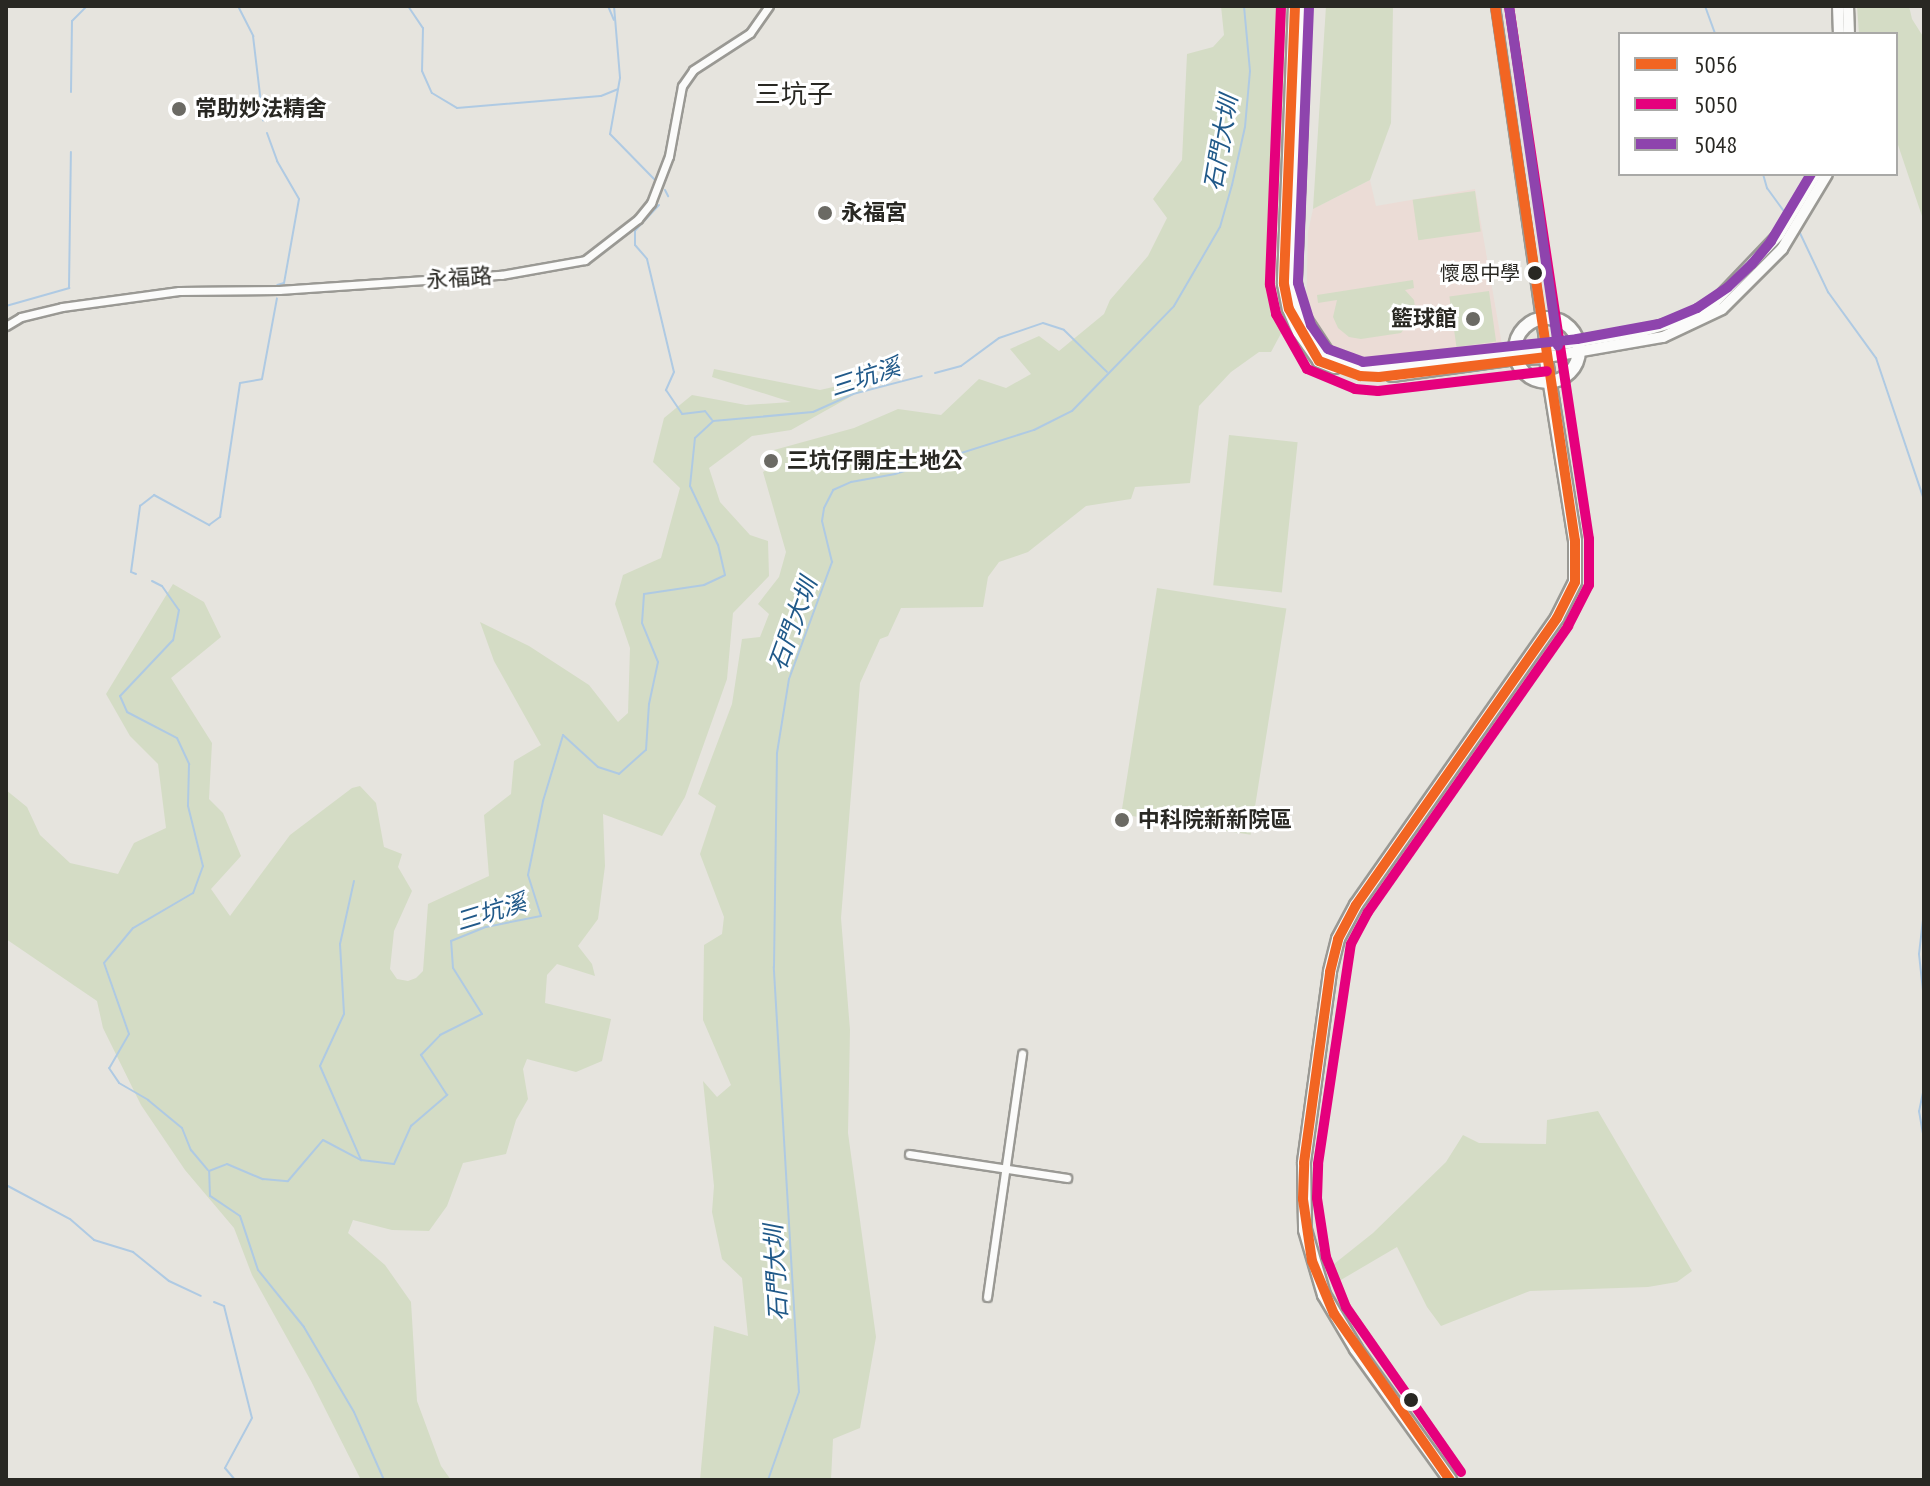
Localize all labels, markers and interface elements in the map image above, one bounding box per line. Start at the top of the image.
legend [1618,32,1898,176]
text: 5056 [1694,49,1737,80]
district label: 三坑子 [755,78,833,110]
text: 5050 [1694,89,1737,120]
water label: 石門大圳 [1198,93,1244,193]
place label: 常助妙法精舍 [195,96,327,122]
marker: 常助妙法精舍 [170,100,188,118]
text: 5048 [1694,129,1737,160]
place label: 永福宮 [841,200,907,226]
marker: 永福宮 [816,204,834,222]
place label: 懷恩中學 [1440,261,1520,285]
street label: 永福路 [425,263,493,293]
marker: 懷恩中學 [1527,265,1543,281]
place label: 籃球館 [1391,306,1457,332]
marker: 籃球館 [1464,310,1482,328]
water label: 三坑溪 [826,352,904,402]
place label: 三坑仔開庄土地公 [787,448,963,474]
marker: 三坑仔開庄土地公 [762,452,780,470]
water label: 石門大圳 [763,574,823,674]
place label: 中科院新新院區 [1138,807,1292,833]
marker: 中科院新新院區 [1113,811,1131,829]
water label: 三坑溪 [452,888,530,936]
water label: 石門大圳 [759,1224,793,1322]
unlabelled marker [1403,1392,1419,1408]

